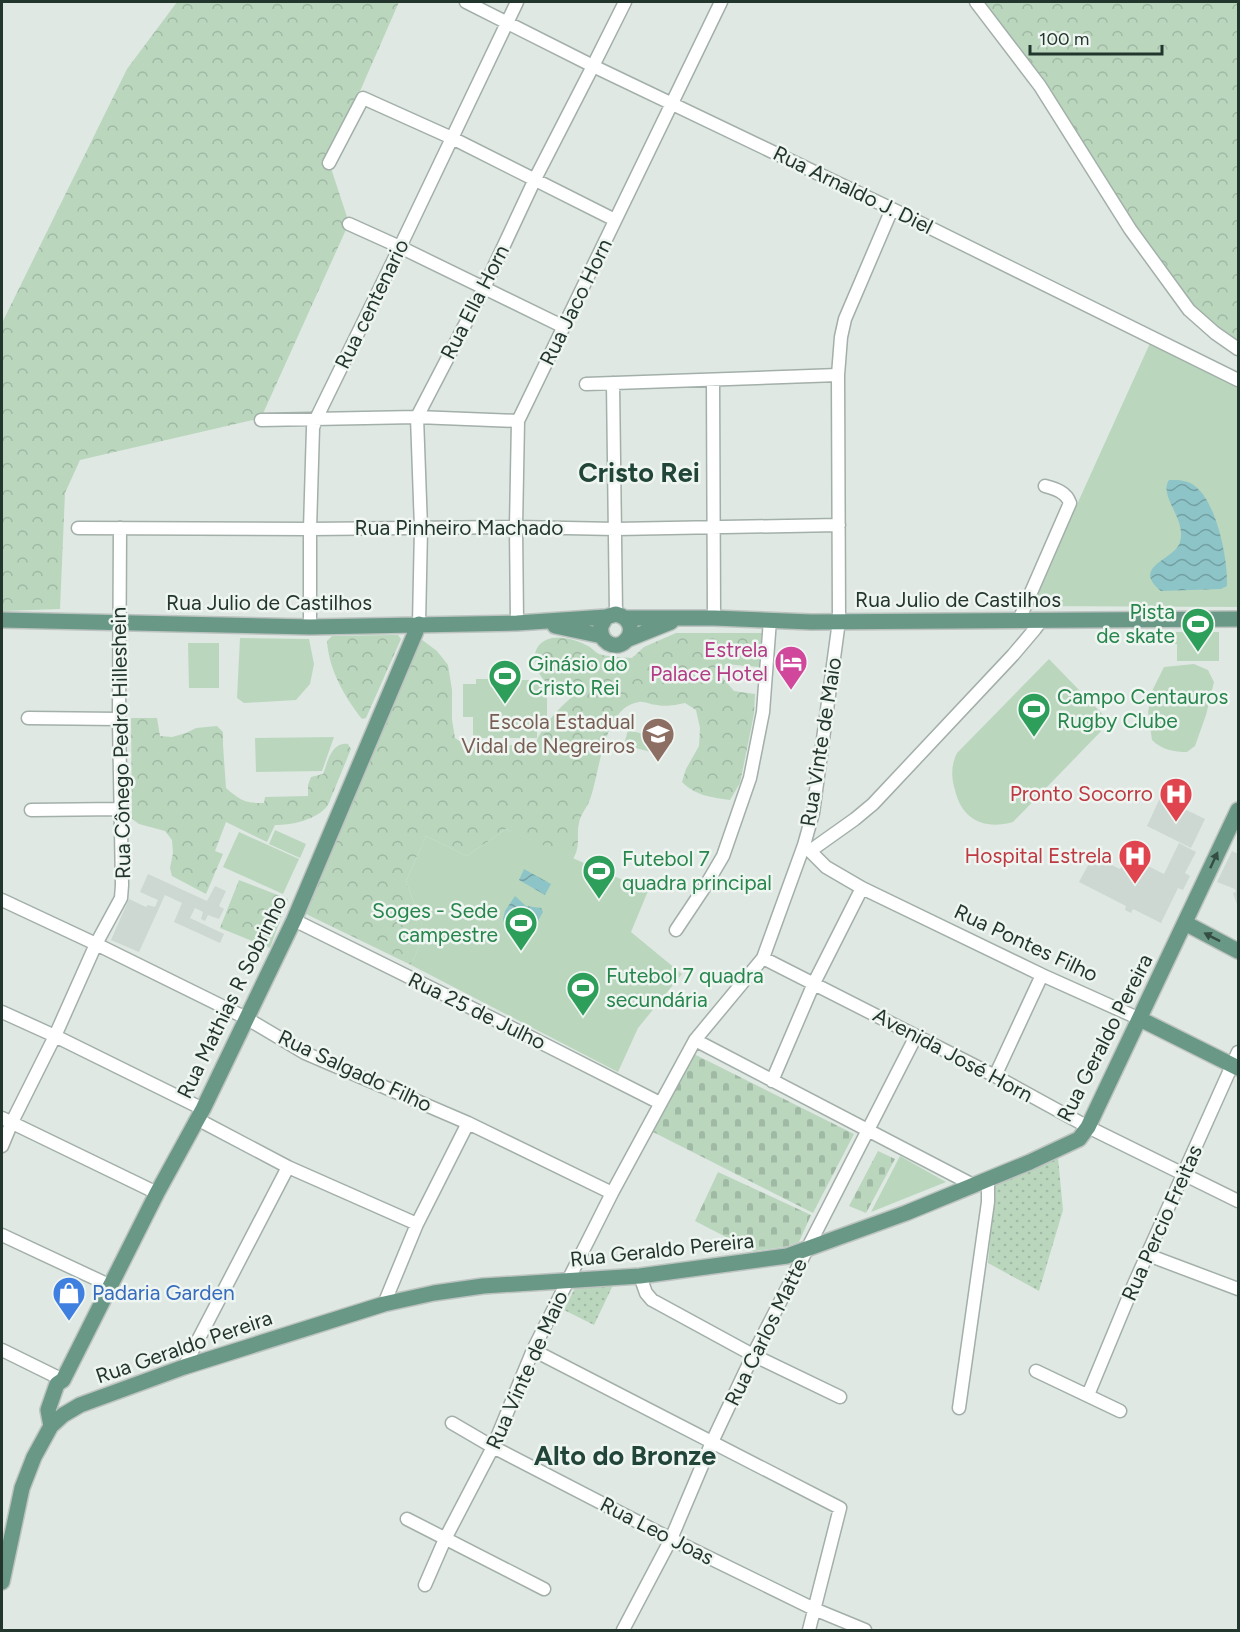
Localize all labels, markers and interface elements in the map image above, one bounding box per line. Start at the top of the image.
scale bar [1030,18,1162,56]
text: 100 m [1039,28,1089,50]
street label: Rua Arnaldo J. Diel [769,140,937,239]
street label: Rua Jaco Horn [534,234,617,369]
street label: Rua centenario [329,235,414,373]
street label: Rua Ella Horn [435,240,514,363]
district label: Cristo Rei [578,456,700,489]
street label: Rua Pinheiro Machado [355,515,563,540]
street label: Rua Julio de Castilhos [855,587,1061,612]
street label: Rua Julio de Castilhos [166,590,372,615]
place label: Pista de skate [1096,599,1175,648]
sports icon: Pista de skate [1180,606,1216,653]
street label: Rua Cônego Pedro Hilleshein [106,607,135,879]
place label: Estrela Palace Hotel [650,637,768,686]
hotel icon: Estrela Palace Hotel [773,644,809,691]
place label: Ginásio do Cristo Rei [528,651,628,700]
street label: Rua Vinte de Maio [795,656,846,828]
sports icon: Ginásio do Cristo Rei [487,658,523,705]
place label: Campo Centauros Rugby Clube [1057,684,1228,733]
sports icon: Campo Centauros Rugby Clube [1016,691,1052,738]
place label: Escola Estadual Vidal de Negreiros [461,709,635,758]
school or university icon: Escola Estadual Vidal de Negreiros [640,716,676,763]
hospital icon: Pronto Socorro [1158,776,1194,823]
place label: Pronto Socorro [1010,781,1153,806]
hospital icon: Hospital Estrela [1117,838,1153,885]
place label: Hospital Estrela [965,843,1112,868]
place label: Futebol 7 quadra principal [622,846,772,895]
one-way arrow [1209,850,1219,868]
sports icon: Futebol 7 quadra principal [581,853,617,900]
street label: Rua Mathias R Sobrinho [171,891,292,1102]
place label: Soges - Sede campestre [372,898,498,947]
street label: Rua Pontes Filho [950,898,1102,987]
sports icon: Soges - Sede campestre [503,905,539,952]
one-way arrow [1203,932,1220,942]
street label: Rua Geraldo Pereira [1051,950,1158,1126]
place label: Futebol 7 quadra secundária [606,963,764,1012]
street label: Rua 25 de Julho [404,966,550,1055]
sports icon: Futebol 7 quadra secundária [565,970,601,1017]
street label: Avenida José Horn [869,1002,1037,1107]
street label: Rua Salgado Filho [274,1024,436,1117]
street label: Rua Percio Freitas [1116,1141,1207,1305]
street label: Rua Geraldo Pereira [569,1227,755,1272]
street label: Rua Carlos Matte [719,1254,812,1410]
shop icon: Padaria Garden [51,1275,87,1322]
place label: Padaria Garden [92,1280,235,1305]
street label: Rua Vinte de Maio [480,1287,573,1453]
street label: Rua Geraldo Pereira [92,1305,275,1388]
district label: Alto do Bronze [534,1439,716,1472]
street label: Rua Leo Joas [596,1491,718,1570]

